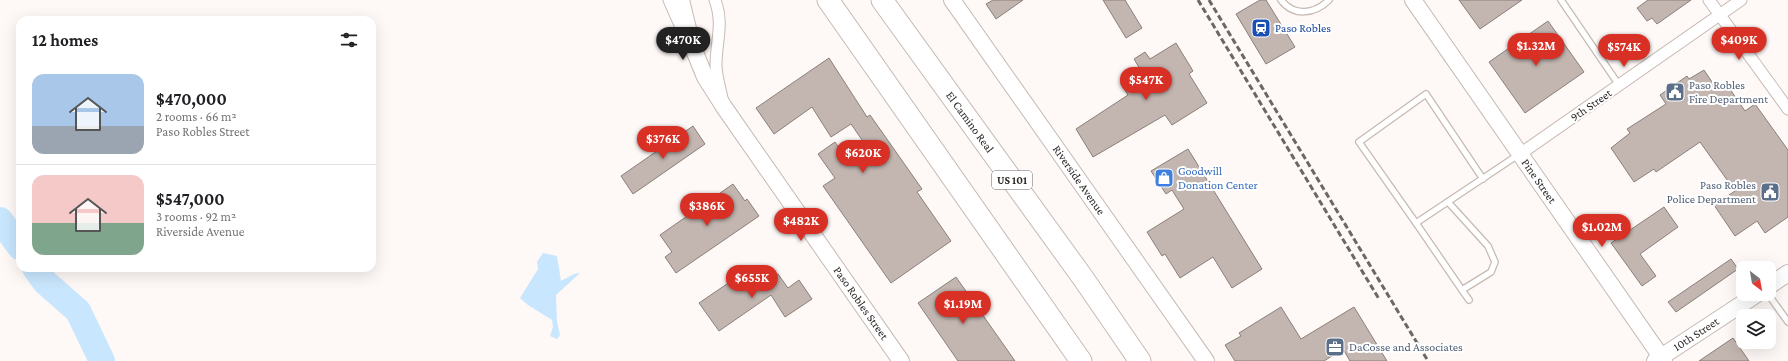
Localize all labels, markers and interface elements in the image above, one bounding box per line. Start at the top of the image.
station icon: Paso Robles [1250,17,1272,39]
place label: Paso Robles [1275,21,1331,35]
pin: $470K [655,27,711,61]
pin: $409K [1711,27,1767,61]
icon: filters [338,29,360,51]
text: 12 homes [32,31,98,50]
text: $470K [665,32,701,47]
text: $409K [1721,32,1757,47]
pin: $1.32M [1503,33,1569,67]
pin: $574K [1596,34,1652,68]
text: $1.32M [1516,38,1556,53]
text: $574K [1607,39,1641,54]
pin: $547K [1118,67,1174,101]
text: $547K [1129,72,1163,87]
place label: Paso Robles Fire Department [1689,78,1769,106]
public building icon: Paso Robles Fire Department [1664,81,1686,103]
street label: 9th Street [1568,85,1615,124]
street label: El Camino Real [943,89,997,155]
icon: home [64,90,112,138]
text: $470,000 [156,90,227,109]
text: 2 rooms · 66 m² [156,109,237,124]
text: Paso Robles Street [156,124,250,139]
pin: $376K [635,126,691,160]
text: $376K [646,131,680,146]
pin: $620K [835,140,891,174]
street label: Riverside Avenue [1050,143,1108,217]
text: $620K [845,145,881,160]
street label: Pine Street [1519,156,1560,207]
place label: Goodwill Donation Center [1178,164,1259,192]
shop icon: Goodwill Donation Center [1153,167,1175,189]
road number: US 101 [992,171,1032,189]
place label: Paso Robles Police Department [1667,178,1757,206]
public building icon: Paso Robles Police Department [1759,181,1781,203]
text: $547,000 [156,190,225,209]
icon: home [64,191,112,239]
pin: $386K [679,193,735,227]
text: $386K [689,198,725,213]
pin: $482K [773,208,829,242]
text: 3 rooms · 92 m² [156,209,236,224]
text: $482K [783,213,819,228]
pin: $1.02M [1569,214,1635,248]
text: $1.02M [1582,219,1622,234]
text: Riverside Avenue [156,224,245,239]
north arrow [1736,261,1776,301]
map controls [1736,261,1776,349]
street label: Paso Robles Street [830,264,892,343]
pin: $655K [724,265,780,299]
text: $655K [735,270,769,285]
pin: $1.19M [930,291,996,325]
text: $1.19M [944,296,982,311]
button: layers [1736,309,1776,349]
street label: 10th Street [1671,314,1722,354]
office icon: DaCosse and Associates [1324,336,1346,358]
place label: DaCosse and Associates [1349,340,1463,354]

